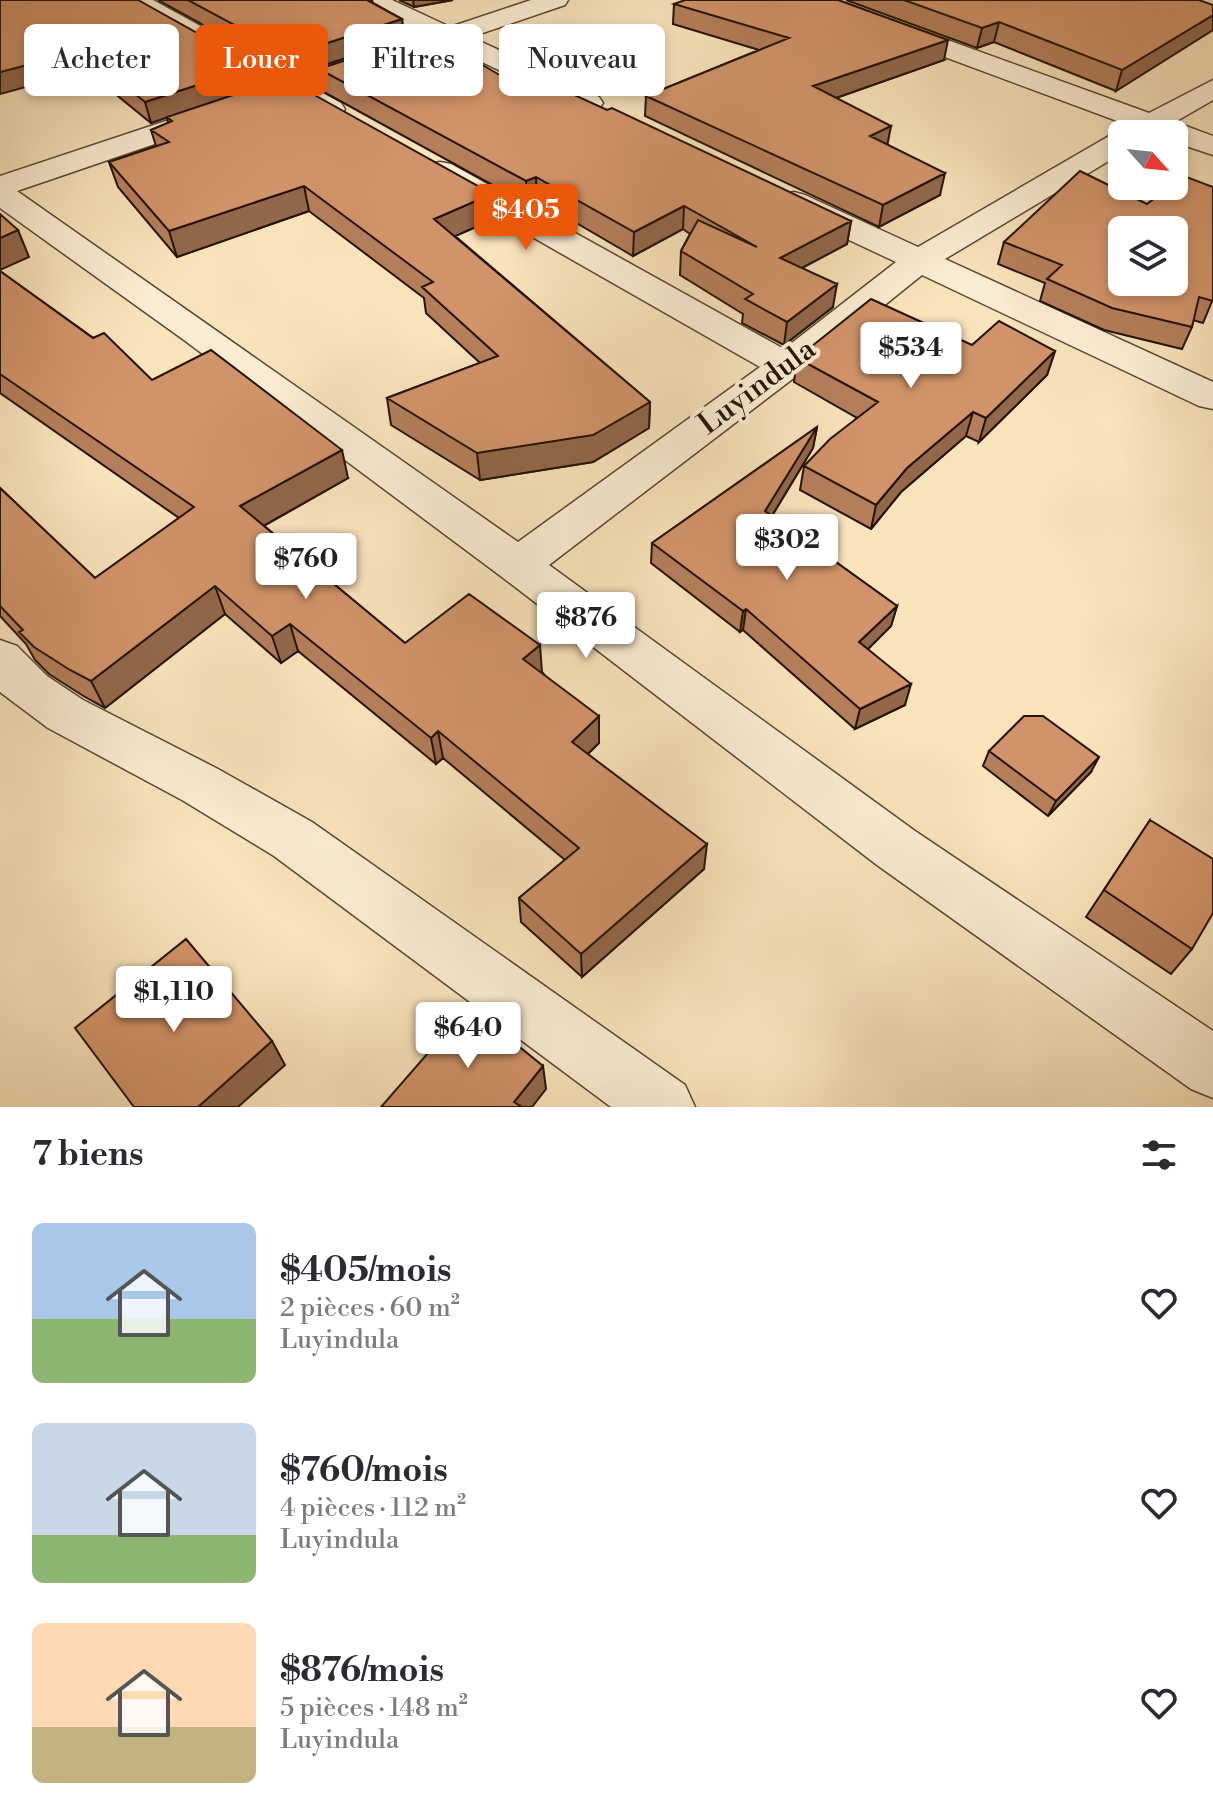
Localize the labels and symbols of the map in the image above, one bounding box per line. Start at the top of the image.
north arrow [1108,120,1188,200]
pin: $405 [479,184,573,252]
pin: $534 [864,322,958,390]
street label: Luyindula [691,330,824,444]
pin: $302 [740,514,834,582]
pin: $760 [259,533,353,601]
pin: $876 [539,592,633,660]
pin: $1,110 [109,966,239,1034]
pin: $640 [421,1002,515,1070]

